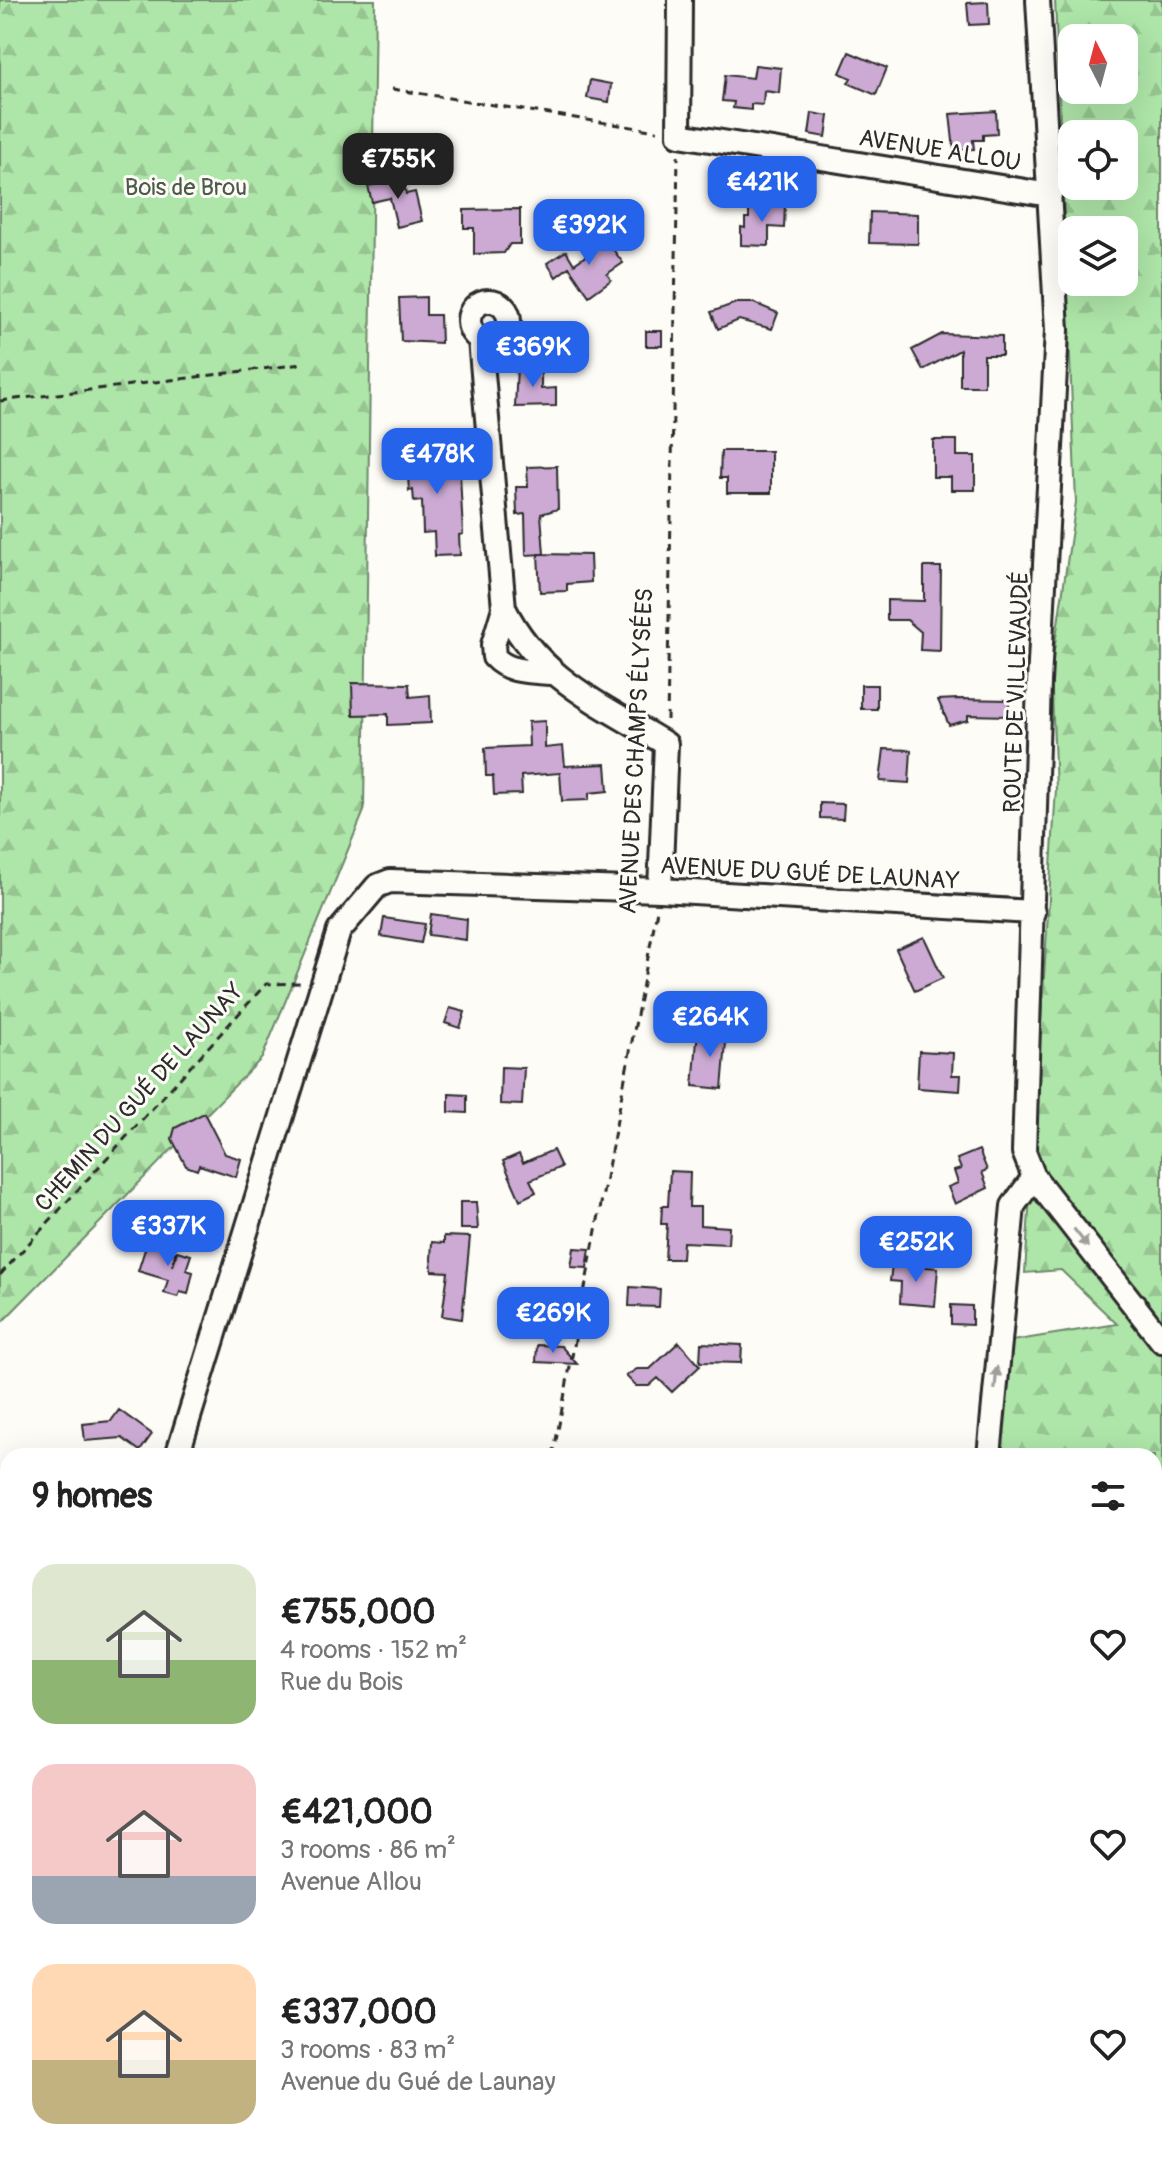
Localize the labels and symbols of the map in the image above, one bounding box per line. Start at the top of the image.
north arrow [1058,24,1138,104]
street label: AVENUE ALLOU [857,123,1023,178]
pin: €755K [342,133,454,201]
pin: €421K [706,156,818,224]
park label: Bois de Brou [125,173,247,202]
pin: €392K [533,199,645,267]
pin: €369K [477,321,589,389]
pin: €478K [381,428,493,496]
street label: ROUTE DE VILLEVAUDÉ [998,571,1035,813]
street label: AVENUE DES CHAMPS ÉLYSÉES [613,587,660,915]
street label: AVENUE DU GUÉ DE LAUNAY [660,851,960,896]
street label: CHEMIN DU GUÉ DE LAUNAY [29,977,250,1218]
pin: €264K [654,991,766,1059]
pin: €337K [112,1200,224,1268]
pin: €252K [860,1216,972,1284]
one-way arrow [1072,1228,1089,1248]
pin: €269K [497,1287,609,1355]
one-way arrow [990,1365,1003,1390]

